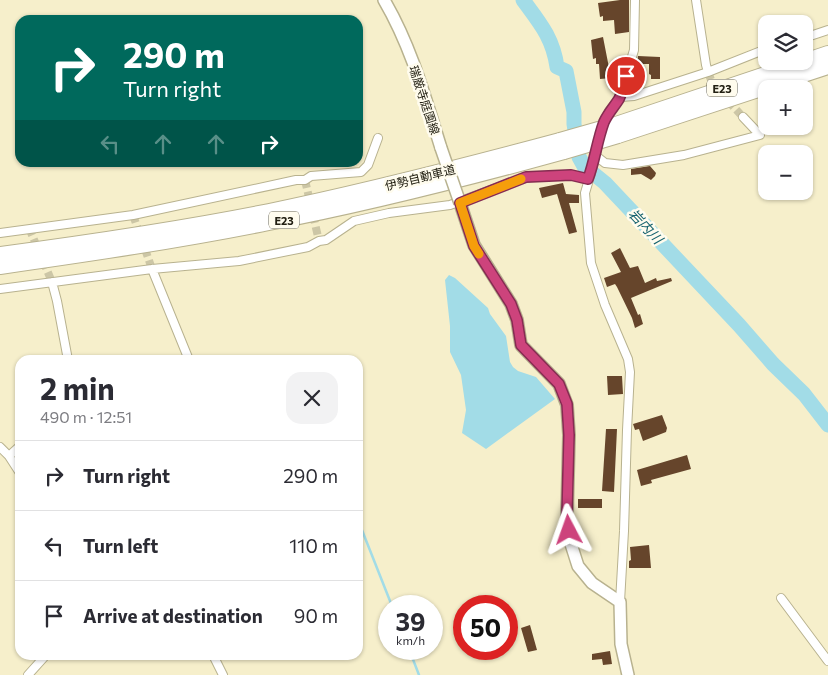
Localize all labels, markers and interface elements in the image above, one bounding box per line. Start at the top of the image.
map controls [758,15,813,200]
button: layers [758,15,813,70]
text: 290 m [123,32,225,75]
icon: right [40,35,105,100]
pin [605,55,647,97]
icon: arrive [612,62,640,90]
street label: 瑞厳寺庭園線 [407,64,443,136]
text: Turn right [123,75,221,102]
road number: E23 [707,80,737,96]
button: + [758,80,813,135]
icon: left [96,130,124,158]
icon: ahead [149,130,177,158]
icon: ahead [202,130,230,158]
icon: right [255,130,283,158]
button: − [758,145,813,200]
street label: 伊勢自動車道 [383,161,457,193]
water label: 岩内川 [625,205,668,249]
road number: E23 [269,212,299,228]
text: 2 min [40,369,115,406]
button: close [286,372,338,424]
text: 490 m · 12:51 [40,407,132,426]
icon: right [40,462,68,490]
text: Turn right [83,464,170,487]
text: 290 m [283,464,338,487]
position arrow [542,503,594,555]
icon: left [40,532,68,560]
text: Turn left [83,534,158,557]
text: 110 m [289,534,338,557]
speed limit sign: 50 [453,595,518,660]
icon: arrive [40,602,68,630]
text: Arrive at destination [83,604,263,627]
text: 90 m [294,604,338,627]
text: 39 [396,606,426,636]
text: km/h [396,633,425,647]

